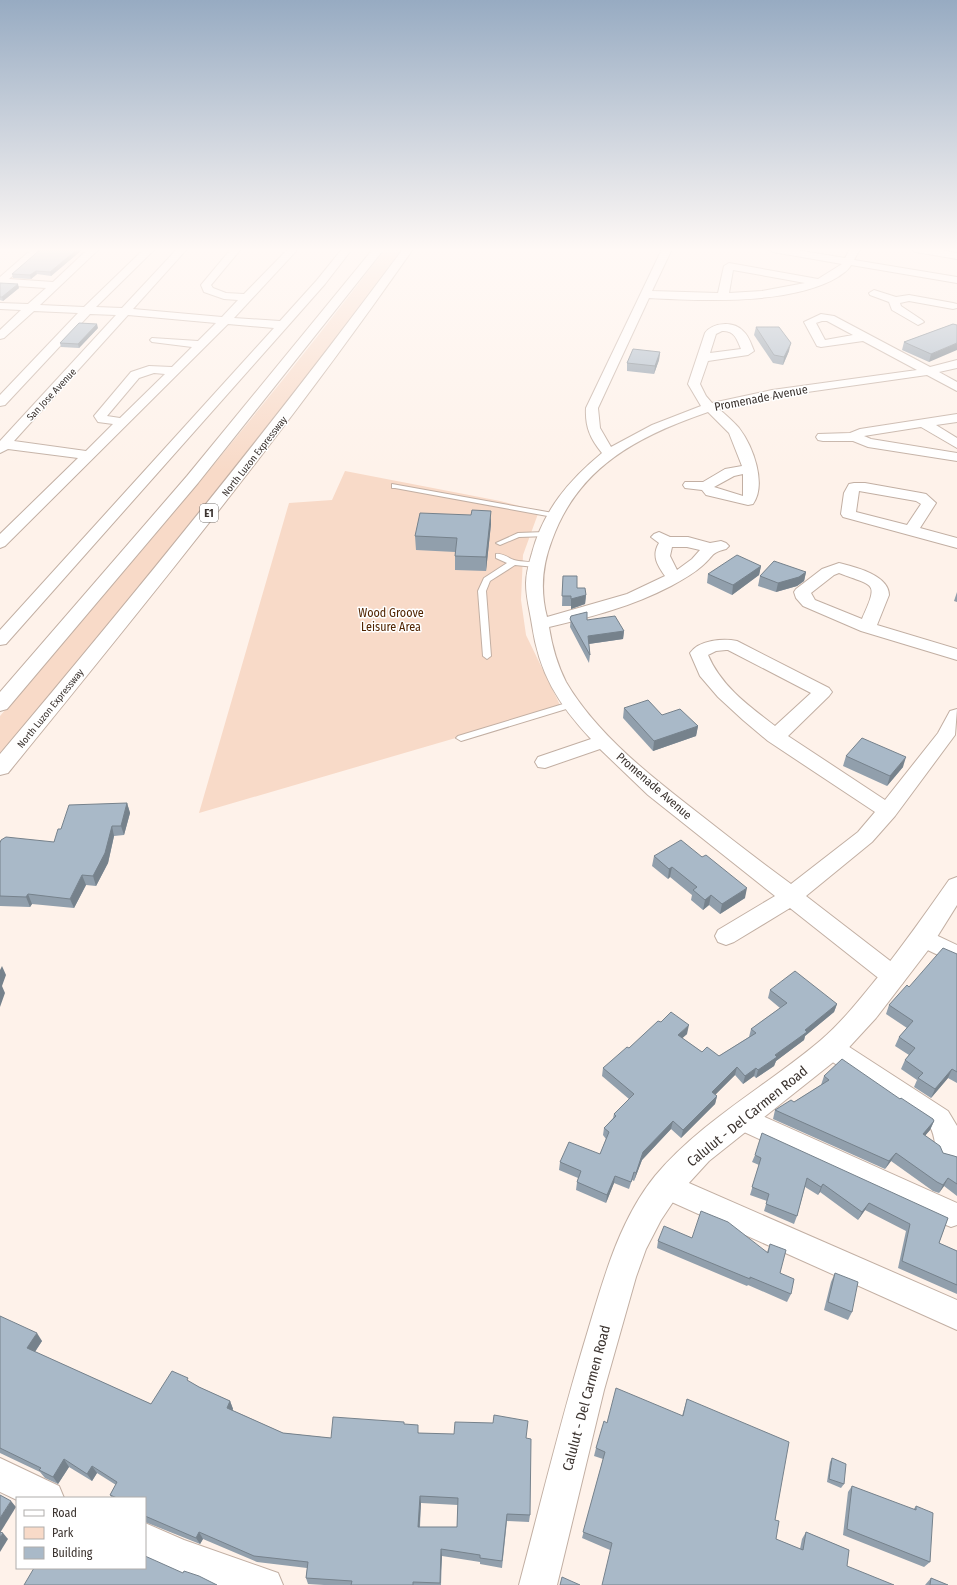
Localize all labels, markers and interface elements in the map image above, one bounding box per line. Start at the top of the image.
street label: San Jose Avenue [24,366,79,423]
street label: Promenade Avenue [713,382,809,414]
street label: North Luzon Expressway [220,414,290,499]
road number: E1 [200,504,218,522]
park label: Wood Groove Leisure Area [358,606,424,634]
street label: North Luzon Expressway [15,666,87,751]
street label: Promenade Avenue [614,750,694,822]
street label: Calulut - Del Carmen Road [684,1063,811,1170]
street label: Calulut - Del Carmen Road [559,1323,614,1473]
legend [16,1497,146,1569]
text: Road [52,1506,77,1520]
text: Park [52,1526,74,1540]
text: Building [52,1546,93,1560]

